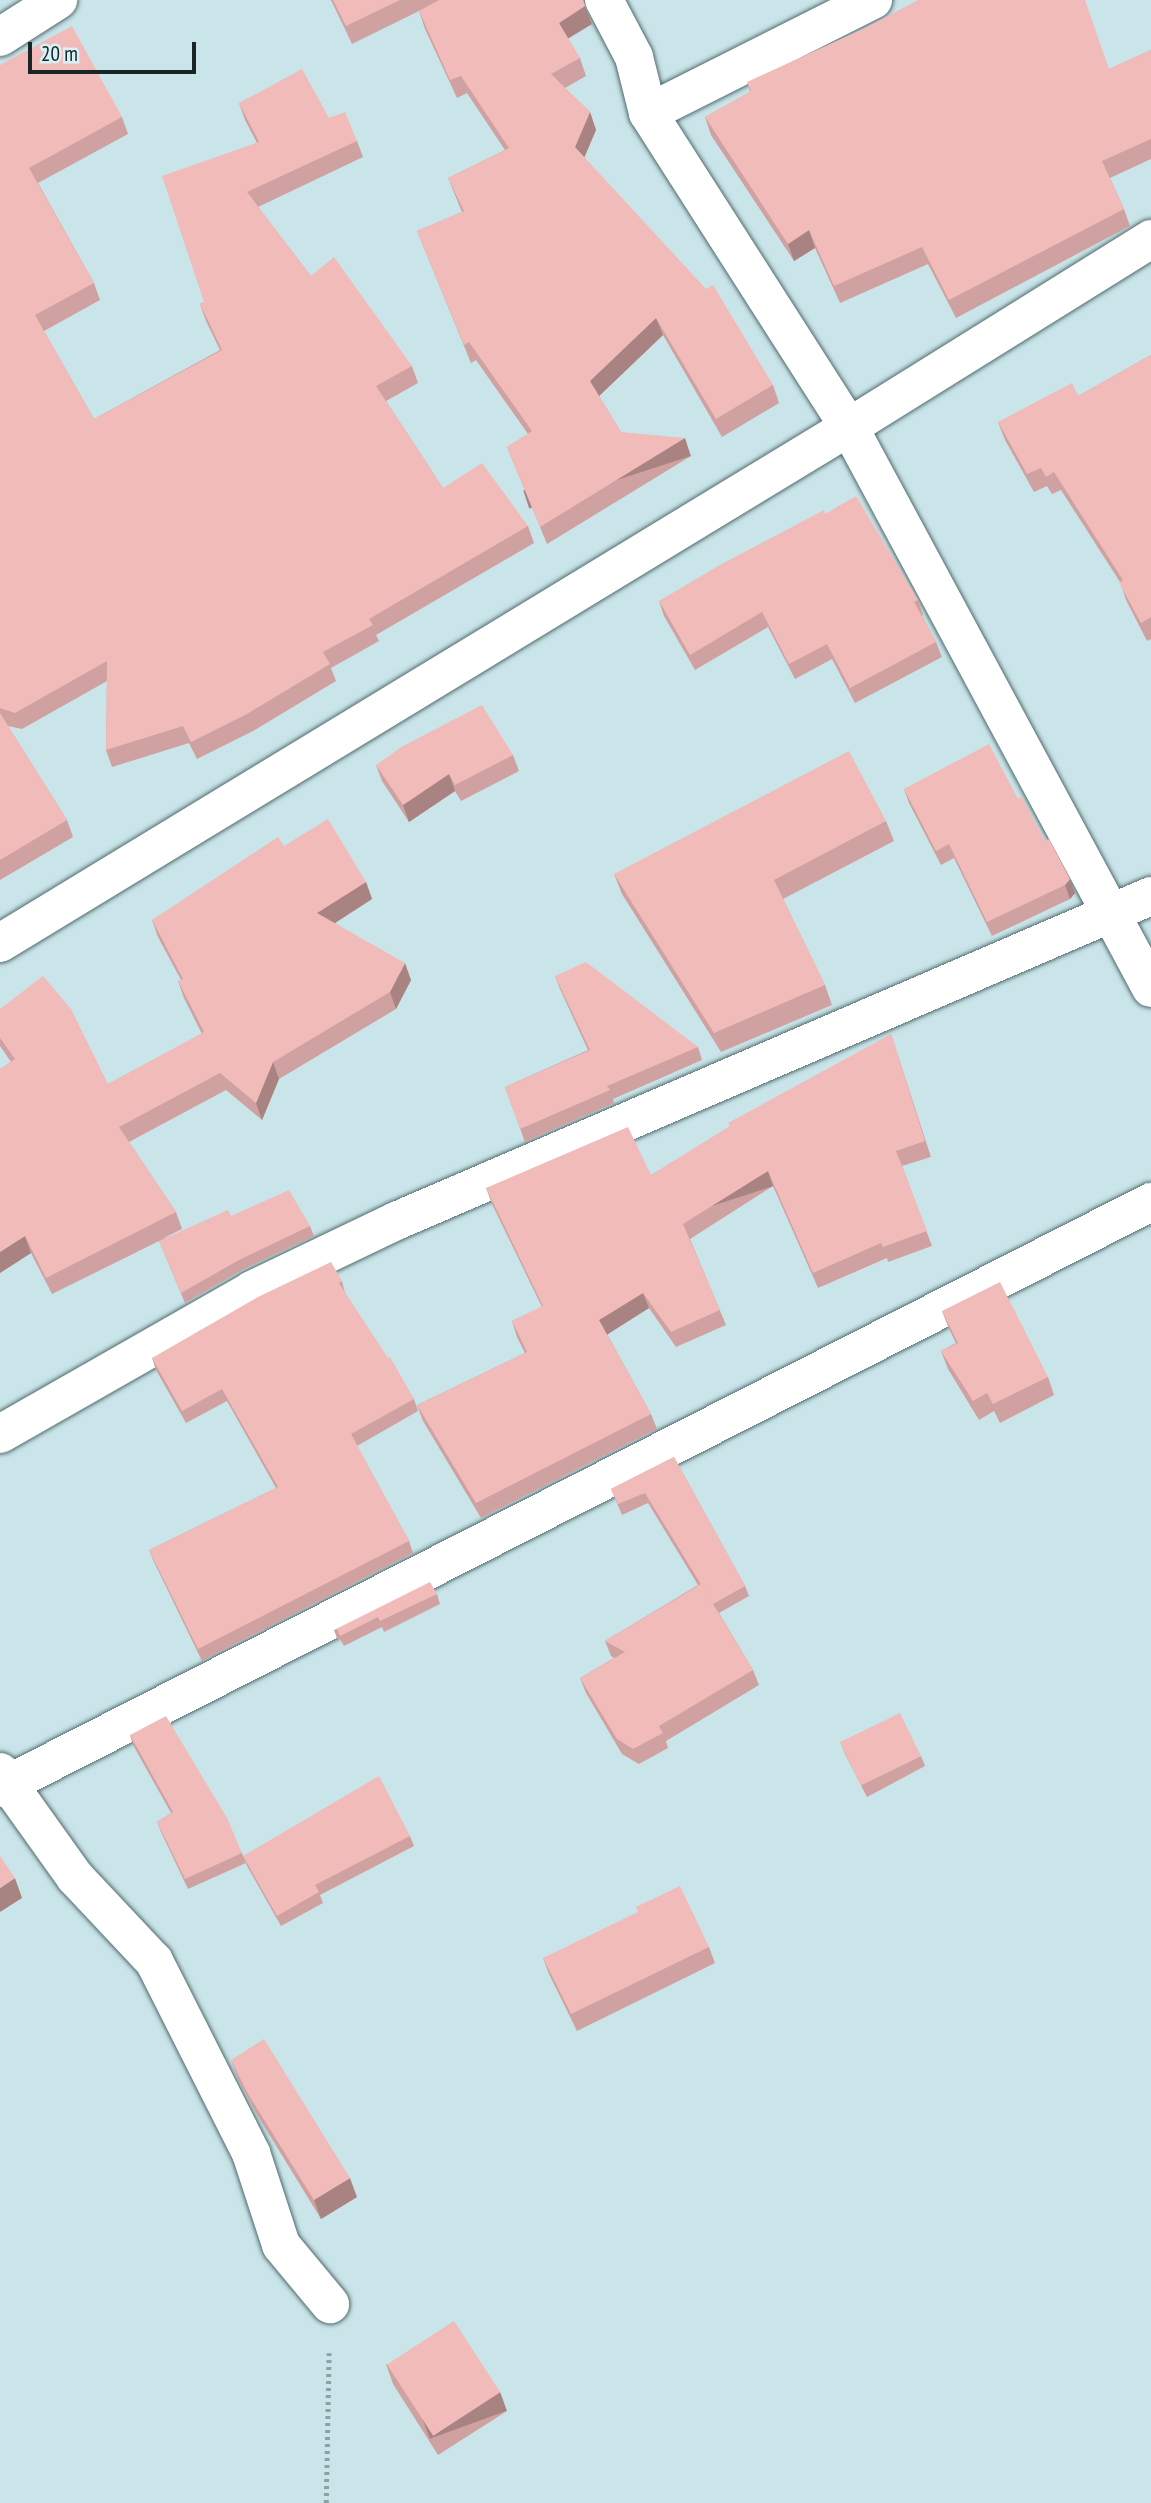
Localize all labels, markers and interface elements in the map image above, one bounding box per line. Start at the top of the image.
scale bar [32,28,200,72]
text: 20 m [41,40,78,67]

